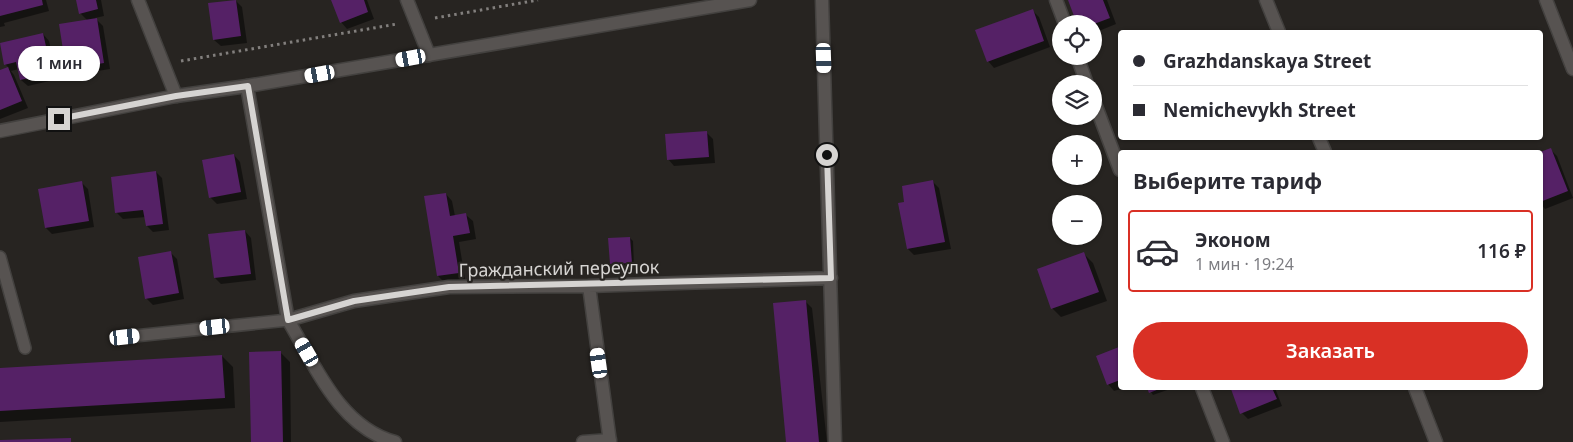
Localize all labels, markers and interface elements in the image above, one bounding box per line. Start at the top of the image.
map controls [1052,15,1102,245]
button: locate [1052,15,1102,65]
car [815,43,832,73]
callout: 1 мин [18,46,100,82]
car [394,48,427,68]
text: Grazhdanskaya Street [1163,48,1371,74]
text: 1 мин [36,52,83,74]
car [303,64,336,84]
button: layers [1052,75,1102,125]
text: Nemichevykh Street [1163,97,1356,123]
route end [48,108,70,130]
button: + [1052,135,1102,185]
route start [816,144,838,166]
text: Выберите тариф [1133,165,1322,195]
button: − [1052,195,1102,245]
text: Эконом [1195,227,1271,253]
icon: car [1135,229,1180,274]
text: 116 ₽ [1477,238,1526,264]
text: 1 мин · 19:24 [1195,253,1294,275]
street label: Гражданский переулок [459,254,660,282]
car [199,318,230,336]
button: Заказать [1133,322,1528,380]
car [109,328,140,346]
car [293,335,320,369]
car [589,347,608,379]

